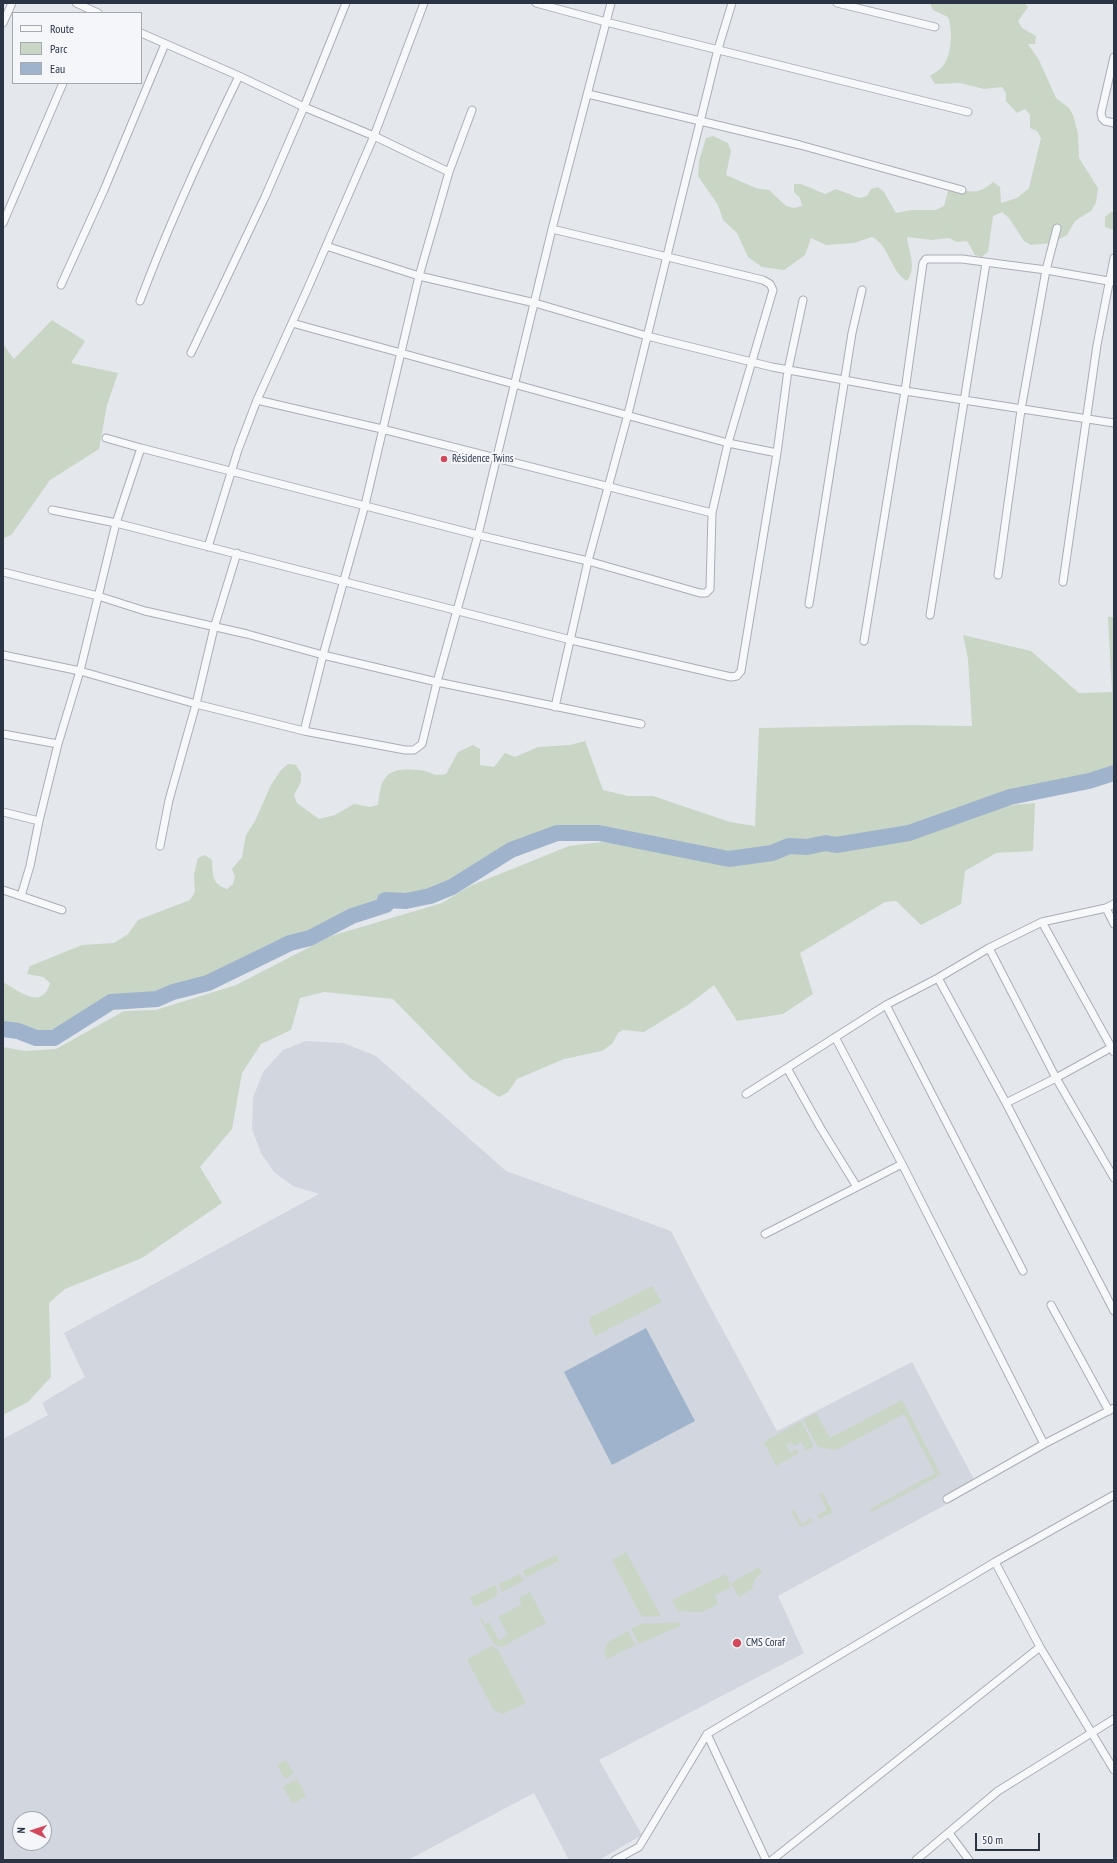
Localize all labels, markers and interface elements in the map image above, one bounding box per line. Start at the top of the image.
legend [12,12,142,84]
text: Route [50,21,74,36]
text: Parc [50,41,67,56]
text: Eau [50,61,65,76]
place label: Résidence Twins [452,452,513,466]
marker: Résidence Twins [439,454,449,464]
place label: CMS Coraf [746,1636,785,1650]
marker: CMS Coraf [731,1637,743,1649]
north arrow [12,1811,52,1851]
scale bar [977,1825,1042,1851]
text: N [14,1827,28,1834]
text: 50 m [982,1832,1003,1847]

